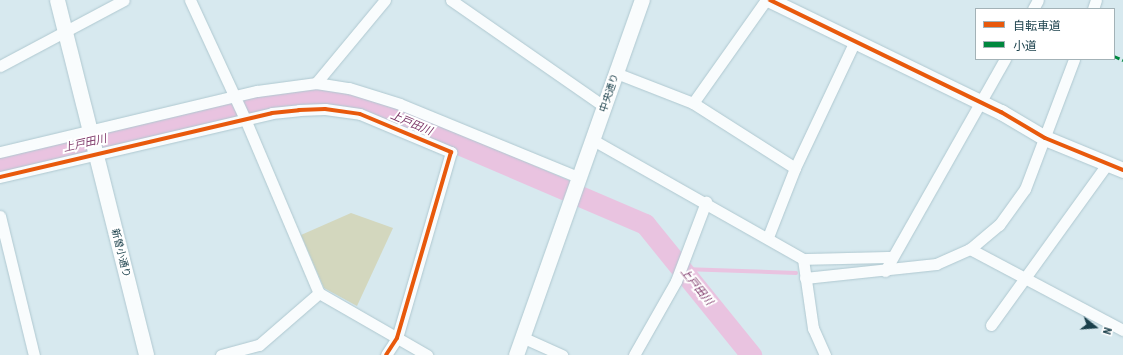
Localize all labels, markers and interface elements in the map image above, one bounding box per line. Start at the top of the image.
legend [975,8,1115,60]
text: 自転車道 [1013,19,1061,33]
text: 小道 [1013,39,1037,53]
street label: 中央通り [597,72,621,114]
water label: 上戸田川 [388,109,434,139]
water label: 上戸田川 [62,133,108,155]
street label: 新曽小通り [109,227,133,279]
water label: 上戸田川 [677,266,715,308]
north arrow [1075,307,1115,347]
text: N [1100,326,1114,336]

